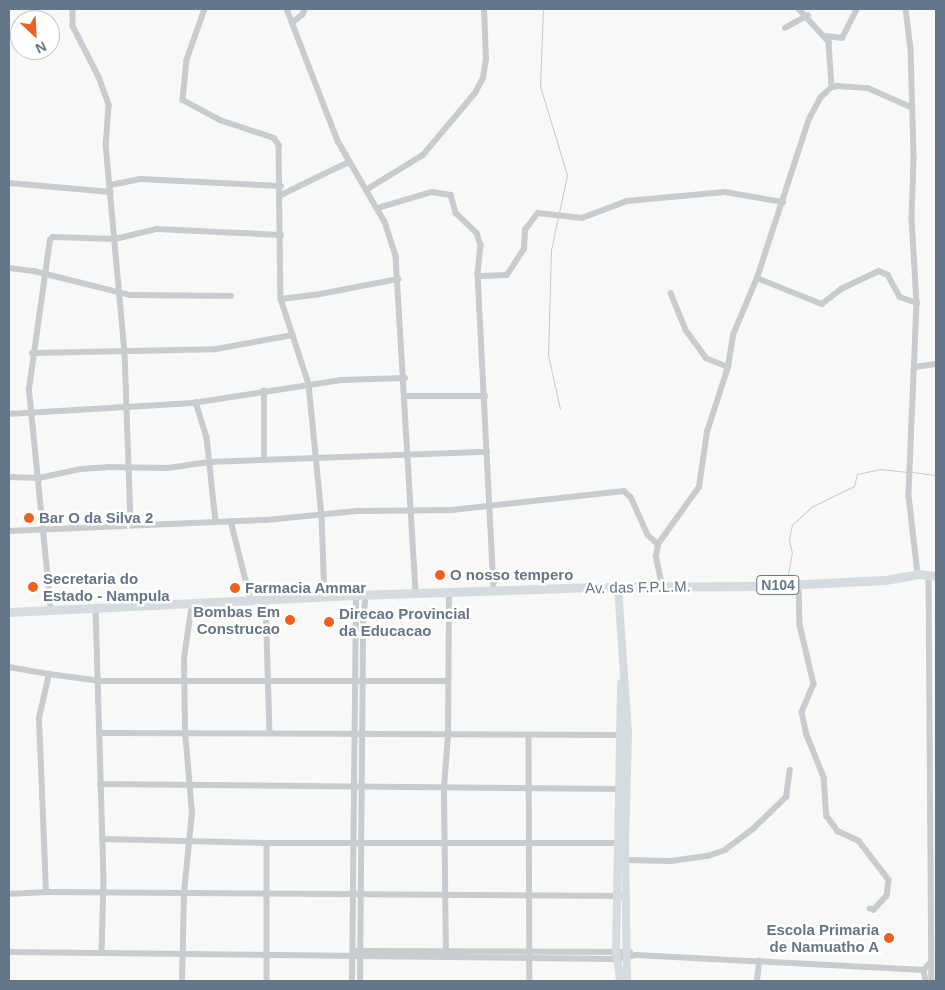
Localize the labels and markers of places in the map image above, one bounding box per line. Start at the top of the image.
place label: Bar O da Silva 2 [39,509,153,527]
marker: Bar O da Silva 2 [23,512,35,524]
place label: O nosso tempero [450,566,573,584]
place label: Secretaria do Estado - Nampula [43,569,170,604]
marker: O nosso tempero [434,569,446,581]
place label: Farmacia Ammar [245,579,367,597]
marker: Secretaria do Estado - Nampula [27,581,39,593]
marker: Farmacia Ammar [229,582,241,594]
place label: Bombas Em Construcao [193,602,280,637]
place label: Direcao Provincial da Educacao [339,604,470,639]
marker: Bombas Em Construcao [284,614,296,626]
marker: Direcao Provincial da Educacao [323,616,335,628]
place label: Escola Primaria de Namuatho A [766,920,879,955]
marker: Escola Primaria de Namuatho A [883,932,895,944]

